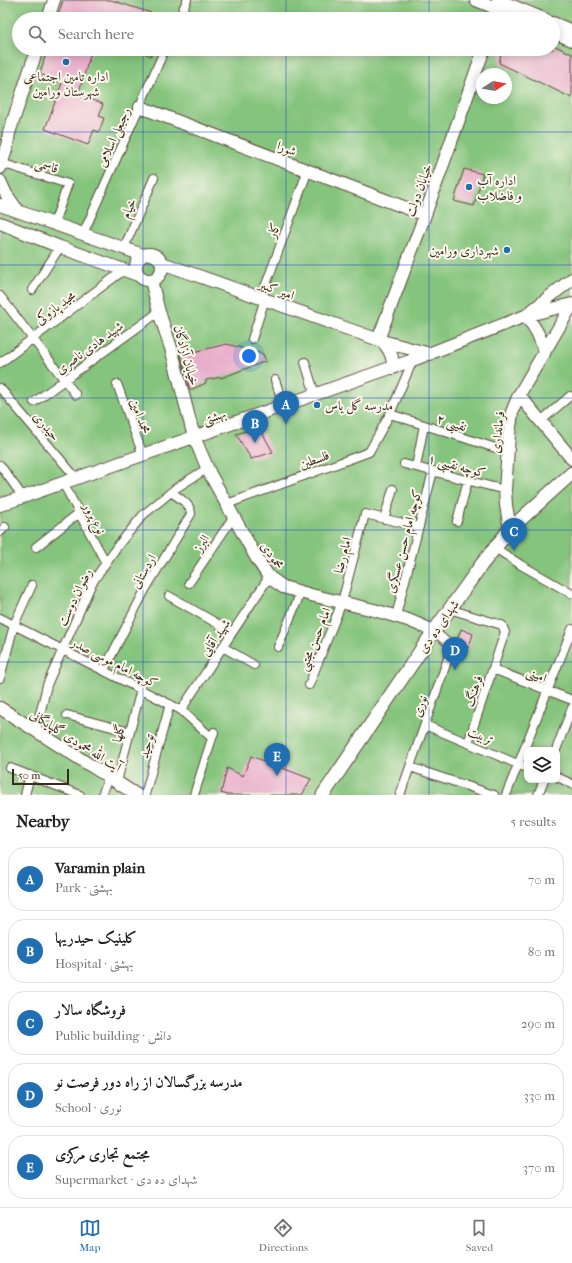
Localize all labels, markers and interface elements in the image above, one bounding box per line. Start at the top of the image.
search box [12,12,560,56]
icon: search [26,23,48,45]
text: Search here [58,25,134,43]
marker: اداره تامین اجتماعی شهرستان ورامین [61,57,71,67]
north arrow [476,68,512,104]
place label: اداره تامین اجتماعی شهرستان ورامین [24,69,109,100]
street label: رجبعلی اسلامی [94,105,136,170]
street label: شورا [274,138,299,160]
street label: قاسمی [33,155,60,178]
street label: خیابان دولت [402,162,436,219]
place label: اداره آب و فاضلاب [477,173,522,204]
marker: اداره آب و فاضلاب [464,182,474,192]
street label: خیام [117,196,143,222]
street label: کار [263,220,284,242]
place label: شهرداری ورامین [429,243,499,259]
marker: شهرداری ورامین [502,245,512,255]
street label: امیر کبیر [255,275,297,304]
street label: مجید پازوکی [32,286,80,329]
street label: شهید هادی ناصری [53,318,126,378]
street label: خیابان آزادگان [170,323,202,387]
your location [239,346,259,366]
pin: A [273,391,299,424]
street label: محمد امین [127,397,154,436]
place label: مدرسه گل یاس [325,398,393,415]
marker: مدرسه گل یاس [312,400,322,410]
street label: بهشتی [200,406,228,429]
street label: حیدری [30,409,63,444]
pin: B [242,410,268,443]
street label: فرمانداری [487,410,509,454]
street label: نقیبی ۲ [434,411,469,437]
street label: فلسطین [297,447,331,472]
street label: کوچه نقیبی ۱ [426,451,487,483]
street label: کوچه امام حسن عسگری [382,488,428,596]
street label: نوع پرور [76,498,109,538]
pin: C [501,518,527,551]
street label: البرز [189,532,213,557]
street label: امام رضا [330,535,358,576]
street label: محمودی [257,539,287,573]
street label: اردستانی [128,551,160,591]
street label: رضوان دوست [54,566,96,629]
street label: شهدای ده دی [415,597,463,656]
street label: امام حسن مجتبی [295,605,338,674]
street label: شهید آقایی [198,616,234,659]
street label: کوچه امام موسی صدر [66,633,160,694]
pin: D [442,637,468,670]
street label: امینی [524,664,549,687]
street label: فرهنگ [460,673,487,709]
street label: نوری [409,693,431,719]
street label: آیت الله محمودی گلپایگانی [26,704,127,777]
street label: گلها [109,722,128,744]
street label: تربیت [465,723,496,748]
street label: توحید [136,732,158,760]
pin: E [264,743,290,776]
map controls [524,747,560,783]
button: layers [524,747,560,783]
scale bar [12,767,69,786]
text: 50 m [18,769,40,782]
text: Nearby [16,811,70,831]
text: 5 results [511,814,556,829]
text: Varamin plain [55,859,145,877]
text: A [26,872,34,887]
text: 70 m [528,872,555,887]
text: Park · بهشتی [55,880,113,895]
text: کلینیک حیدریها [55,929,137,947]
text: B [26,944,34,959]
text: 80 m [528,944,555,959]
text: Hospital · بهشتی [55,956,133,971]
text: فروشگاه سالار [55,1001,126,1019]
text: C [26,1016,34,1031]
text: 290 m [521,1016,555,1031]
text: Public building · دانش [55,1028,172,1043]
text: مدرسه بزرگسالان از راه دور فرصت نو [55,1073,243,1091]
text: D [25,1088,35,1103]
text: 330 m [524,1088,555,1103]
text: School · نوری [55,1100,122,1115]
text: مجتمع تجاری مرکزی [55,1145,150,1163]
text: E [26,1160,34,1175]
text: 370 m [523,1160,555,1175]
text: Supermarket · شهدای ده دی [55,1172,197,1187]
tab: Map [79,1217,101,1254]
tab: Directions [259,1217,308,1254]
tab: Saved [466,1217,493,1254]

